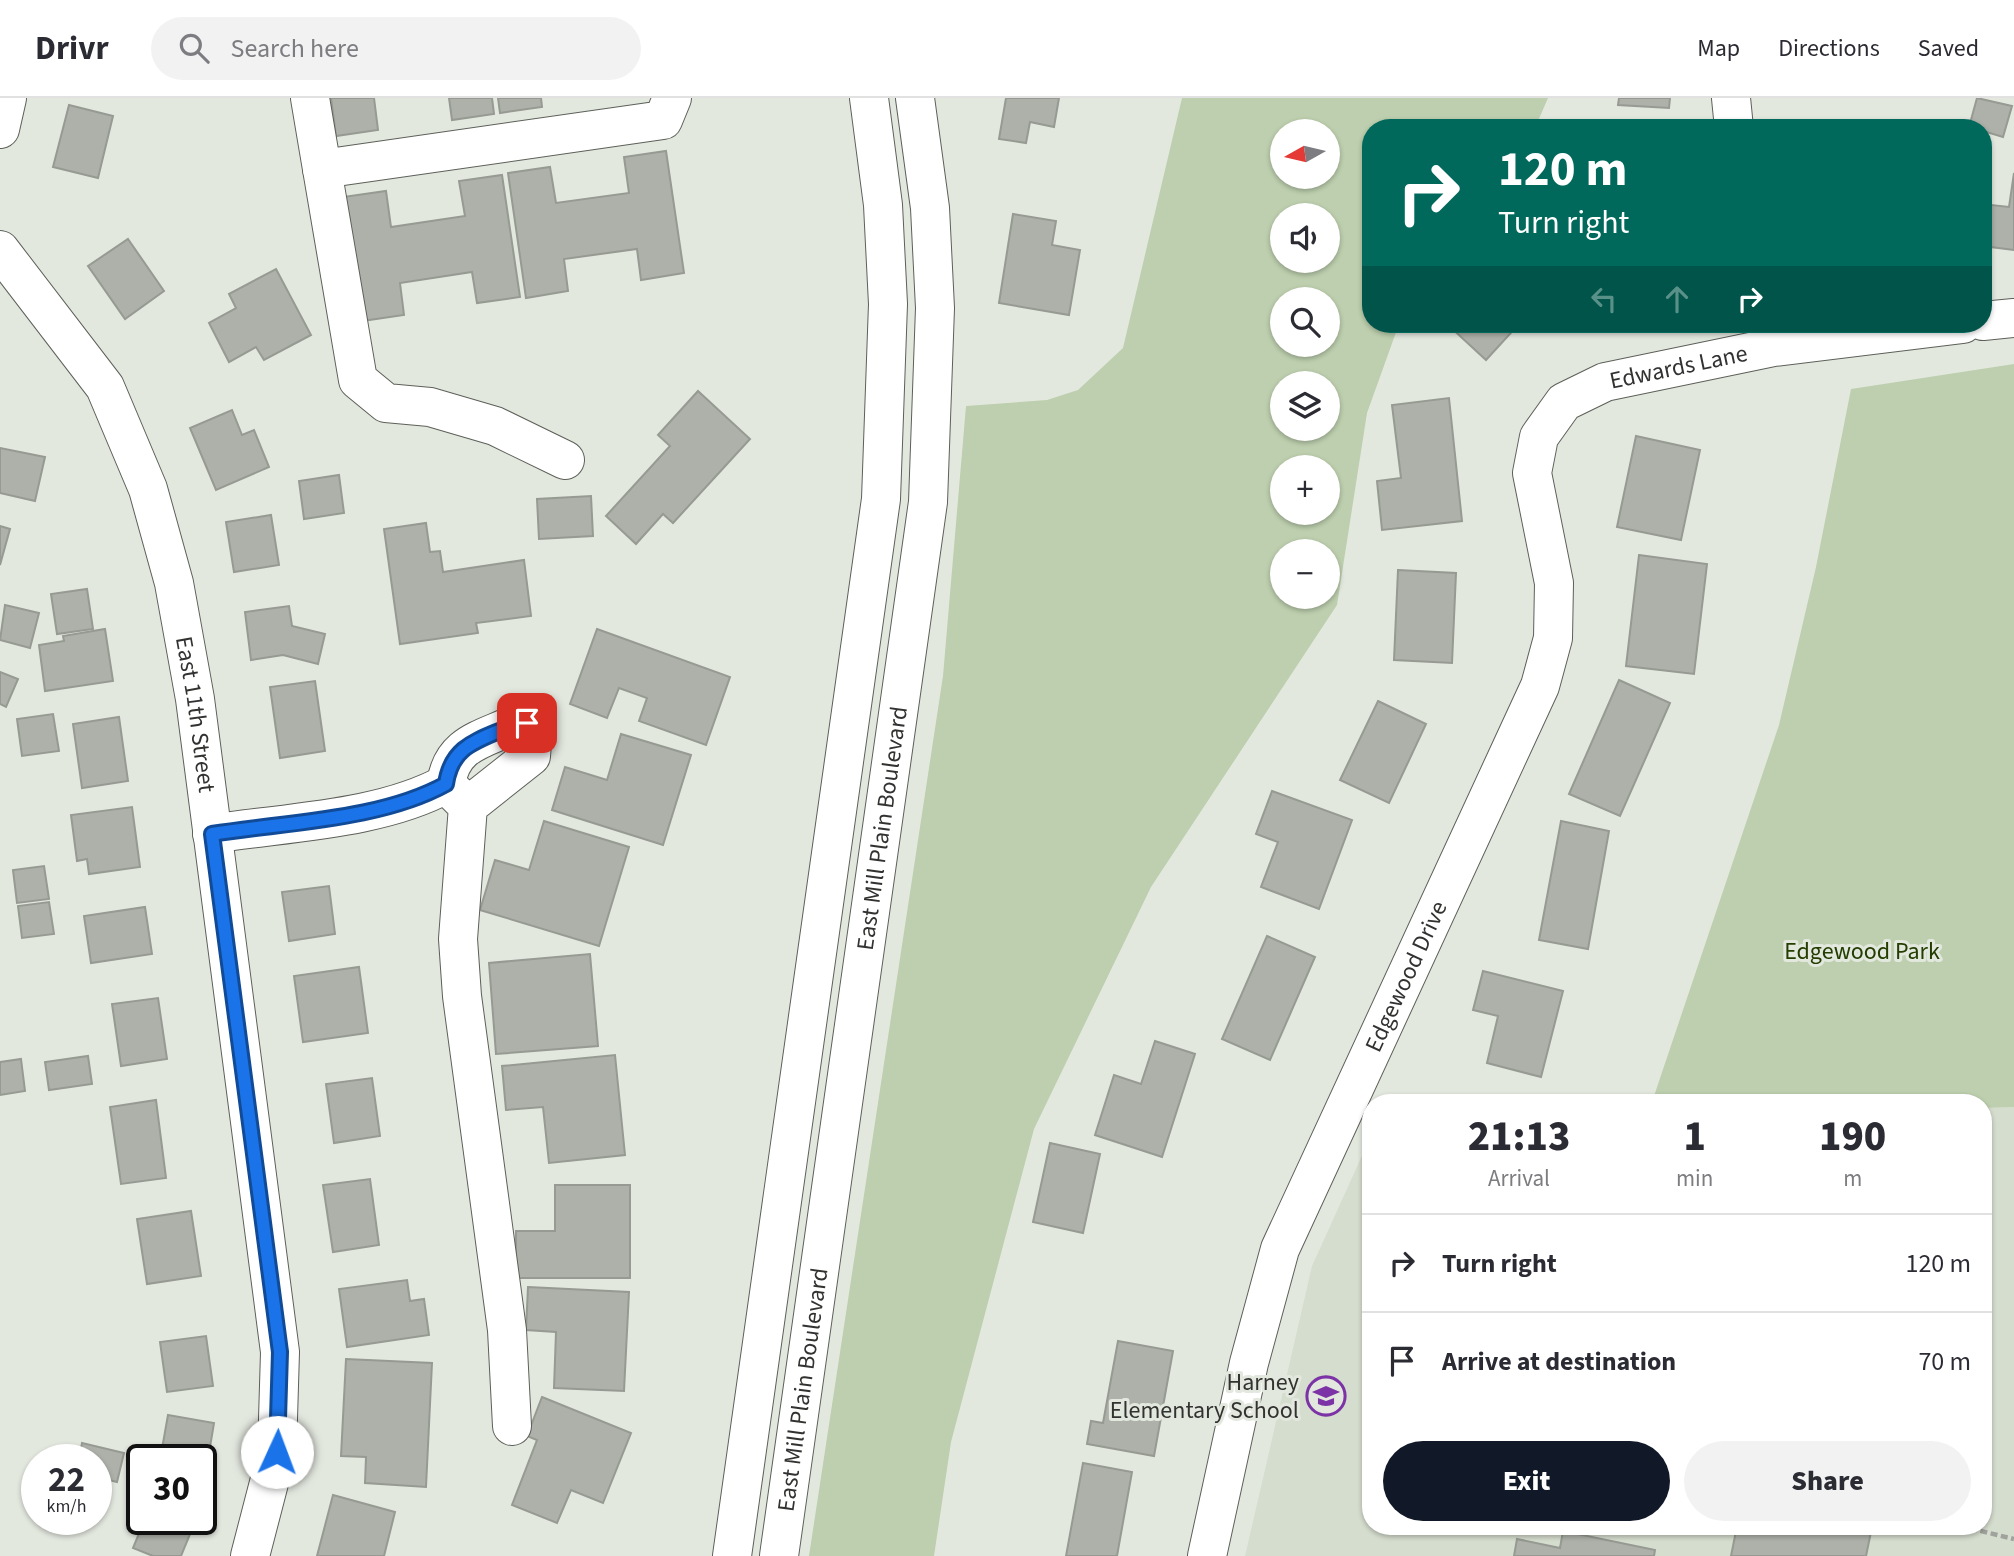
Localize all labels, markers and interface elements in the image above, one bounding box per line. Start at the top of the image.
search box [151,17,641,80]
text: Drivr [35,25,109,72]
icon: search [175,29,213,67]
text: Search here [231,30,359,67]
text: Map [1697,31,1740,66]
text: Directions [1778,31,1880,66]
text: Saved [1918,31,1979,66]
north arrow [1270,119,1340,189]
map controls [1270,119,1340,609]
text: 120 m [1498,135,1627,205]
icon: right [1383,147,1474,238]
text: Turn right [1498,200,1629,246]
button: sound [1270,203,1340,273]
icon: left [1585,280,1623,318]
icon: ahead [1658,280,1696,318]
icon: right [1731,280,1769,318]
button: search [1270,287,1340,357]
street label: Edwards Lane [1606,335,1751,398]
button: layers [1270,371,1340,441]
button: + [1270,455,1340,525]
button: − [1270,539,1340,609]
street label: East 11th Street [166,634,224,794]
pin [497,693,557,753]
icon: arrive [508,704,546,742]
street label: East Mill Plain Boulevard [847,704,916,952]
street label: Edgewood Drive [1356,895,1456,1058]
park label: Edgewood Park [1784,934,1940,969]
text: 21:13 [1468,1107,1570,1167]
text: 1 [1683,1107,1706,1167]
text: 190 [1819,1107,1886,1167]
text: Arrival [1488,1162,1550,1195]
text: min [1676,1162,1713,1195]
text: m [1843,1162,1862,1195]
icon: right [1383,1244,1421,1282]
text: Turn right [1442,1245,1557,1282]
text: 120 m [1905,1245,1971,1282]
street label: East Mill Plain Boulevard [768,1265,837,1514]
icon: arrive [1383,1342,1421,1380]
text: Arrive at destination [1442,1343,1676,1380]
text: 70 m [1918,1343,1971,1380]
place label: Harney Elementary School [1110,1365,1299,1428]
school or university icon: Harney Elementary School [1305,1375,1347,1417]
position arrow [240,1415,314,1489]
button: Exit [1383,1441,1670,1521]
button: Share [1684,1441,1971,1521]
speed limit sign: 30 [126,1444,217,1535]
text: 22 [48,1455,85,1505]
text: km/h [47,1494,86,1519]

